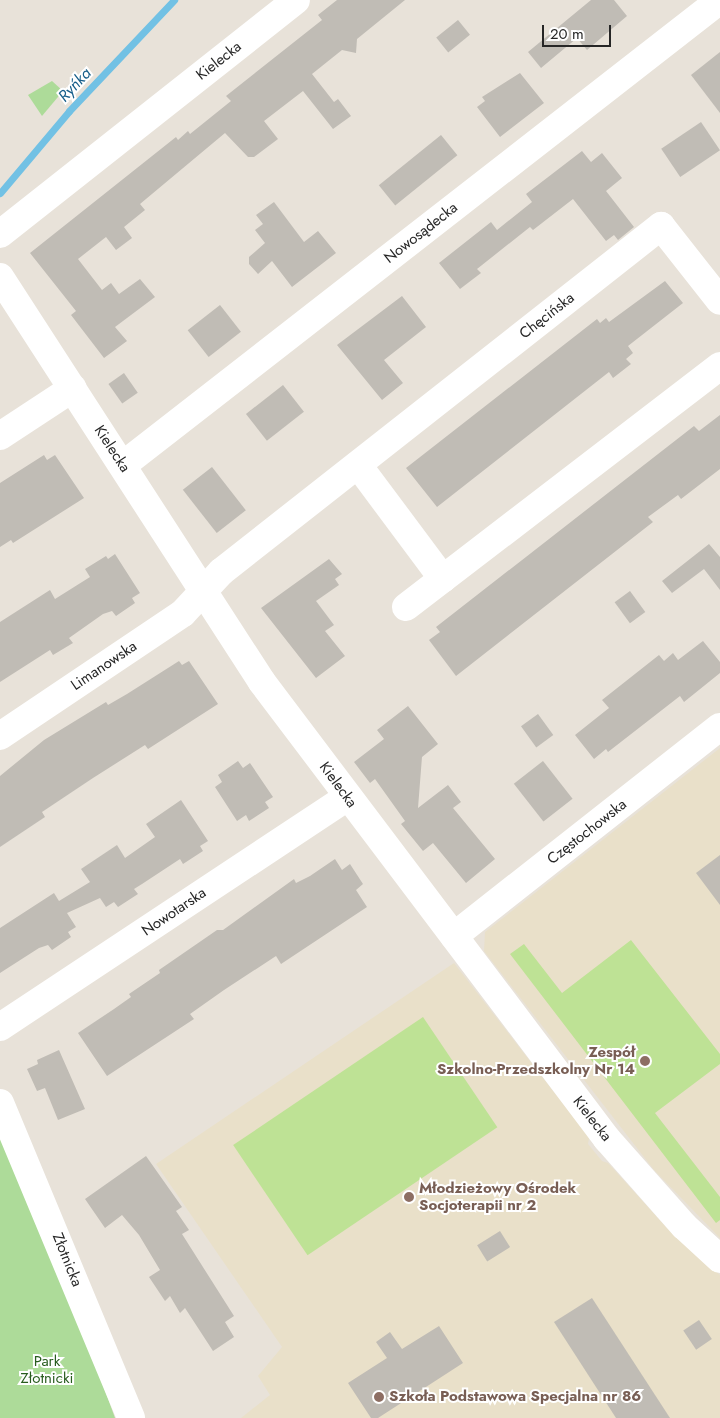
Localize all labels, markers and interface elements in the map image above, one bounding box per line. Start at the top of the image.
scale bar [545,15,614,47]
text: 20 m [550,23,584,45]
street label: Kielecka [193,38,245,84]
water label: Ryńka [55,64,95,106]
street label: Nowosądecka [381,199,461,267]
street label: Chęcińska [516,289,578,343]
street label: Kielecka [90,422,134,476]
street label: Limanowska [68,637,140,695]
street label: Kielecka [315,759,361,811]
street label: Częstochowska [544,795,630,869]
street label: Nowotarska [138,884,210,940]
place label: Zespół Szkolno-Przedszkolny Nr 14 [437,1043,635,1078]
marker: Zespół Szkolno-Przedszkolny Nr 14 [639,1055,651,1067]
street label: Kielecka [569,1093,615,1145]
place label: Młodzieżowy Ośrodek Socjoterapii nr 2 [419,1179,576,1214]
marker: Młodzieżowy Ośrodek Socjoterapii nr 2 [403,1191,415,1203]
street label: Złotnicka [48,1231,86,1289]
park label: Park Złotnicki [21,1352,73,1387]
place label: Szkoła Podstawowa Specjalna nr 86 [389,1388,641,1406]
marker: Szkoła Podstawowa Specjalna nr 86 [373,1391,385,1403]

